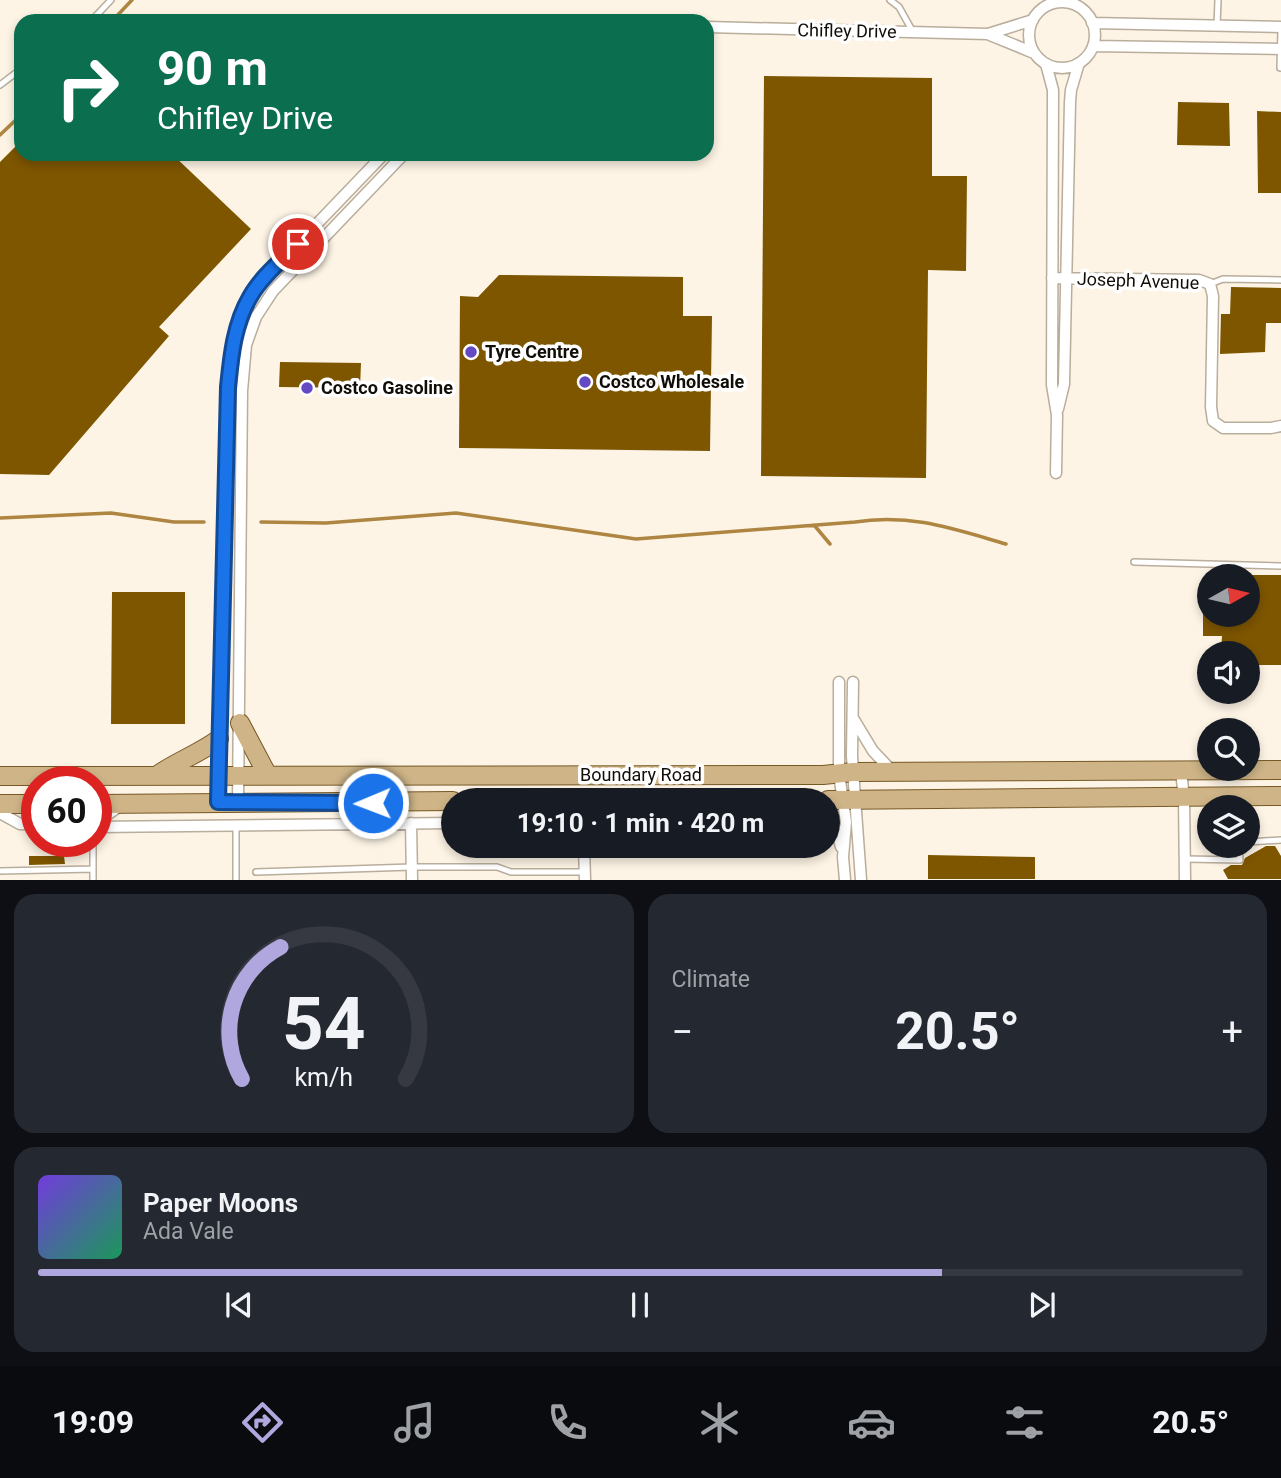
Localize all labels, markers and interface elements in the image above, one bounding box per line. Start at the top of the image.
street label: Chifley Drive [797,19,897,42]
text: 90 m [157,40,268,97]
icon: right [42,42,133,133]
text: Chifley Drive [157,99,333,137]
pin [268,214,328,274]
icon: arrive [279,225,317,263]
street label: Joseph Avenue [1076,268,1200,293]
place label: Tyre Centre [485,341,579,362]
marker: Tyre Centre [463,344,479,360]
place label: Costco Wholesale [599,371,744,392]
marker: Costco Wholesale [577,374,593,390]
place label: Costco Gasoline [321,377,453,398]
marker: Costco Gasoline [299,380,315,396]
north arrow [1197,564,1260,626]
map controls [1197,564,1260,858]
button: sound [1197,641,1260,704]
button: search [1197,718,1260,781]
street label: Boundary Road [580,764,702,785]
speed limit sign: 60 [21,766,112,857]
position arrow [336,766,410,840]
button: layers [1197,795,1260,858]
text: 19:10 · 1 min · 420 m [517,808,764,838]
text: Climate [672,966,750,993]
text: 54 [282,982,366,1068]
text: 20.5° [895,1001,1020,1062]
text: − [672,1010,693,1054]
text: + [1221,1010,1243,1054]
text: km/h [294,1063,353,1092]
text: Paper Moons [143,1188,298,1218]
text: Ada Vale [143,1218,234,1245]
icon: previous [220,1286,258,1324]
icon: pause [621,1286,659,1324]
icon: next [1023,1286,1061,1324]
icon: directions [238,1398,287,1447]
icon: music [390,1398,439,1447]
icon: phone [543,1398,592,1447]
icon: climate [695,1398,744,1447]
icon: car [847,1398,896,1447]
icon: filters [1000,1398,1049,1447]
text: 19:09 [52,1403,134,1441]
text: 20.5° [1152,1403,1229,1441]

